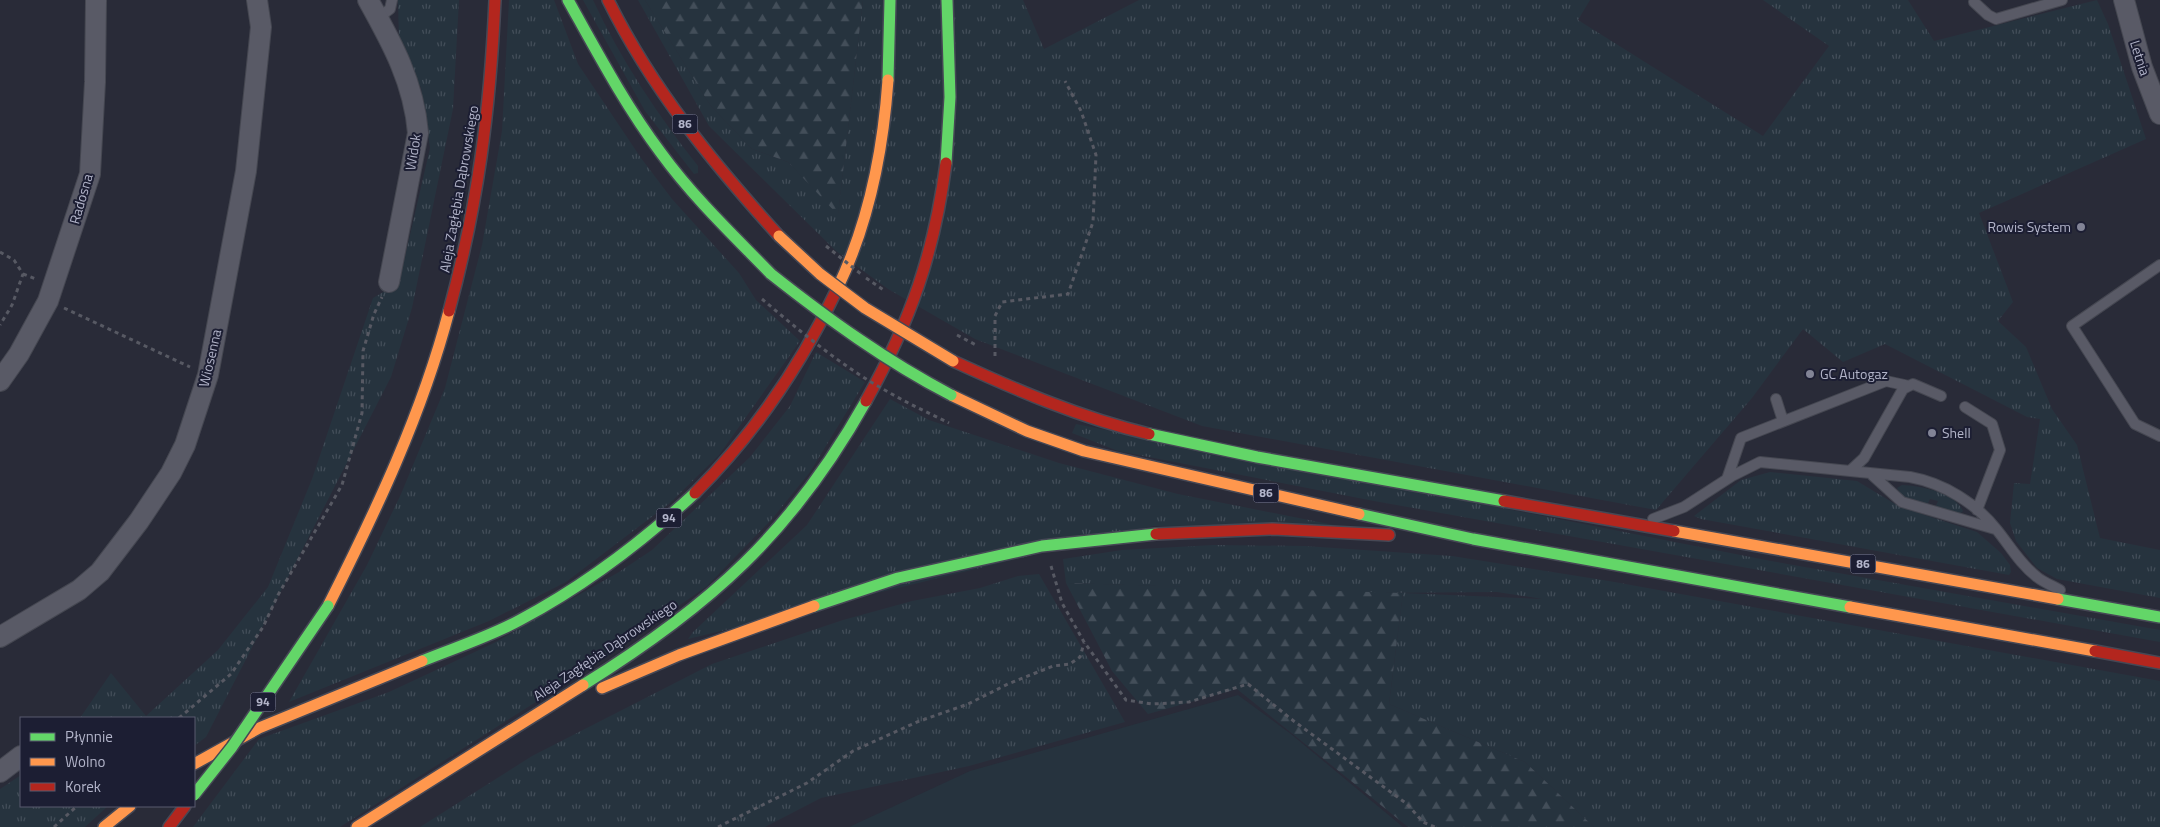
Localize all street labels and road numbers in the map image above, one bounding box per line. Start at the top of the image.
street label: Letnia [2125,37,2156,78]
street label: Aleja Zagłębia Dąbrowskiego [433,104,484,274]
road number: 86 [672,115,698,134]
street label: Widok [399,132,426,172]
street label: Radosna [63,171,98,227]
street label: Wiosenna [193,327,226,389]
road number: 86 [1254,483,1278,502]
road number: 94 [656,508,682,528]
road number: 86 [1850,554,1876,574]
street label: Aleja Zagłębia Dąbrowskiego [529,594,681,706]
road number: 94 [250,692,276,712]

